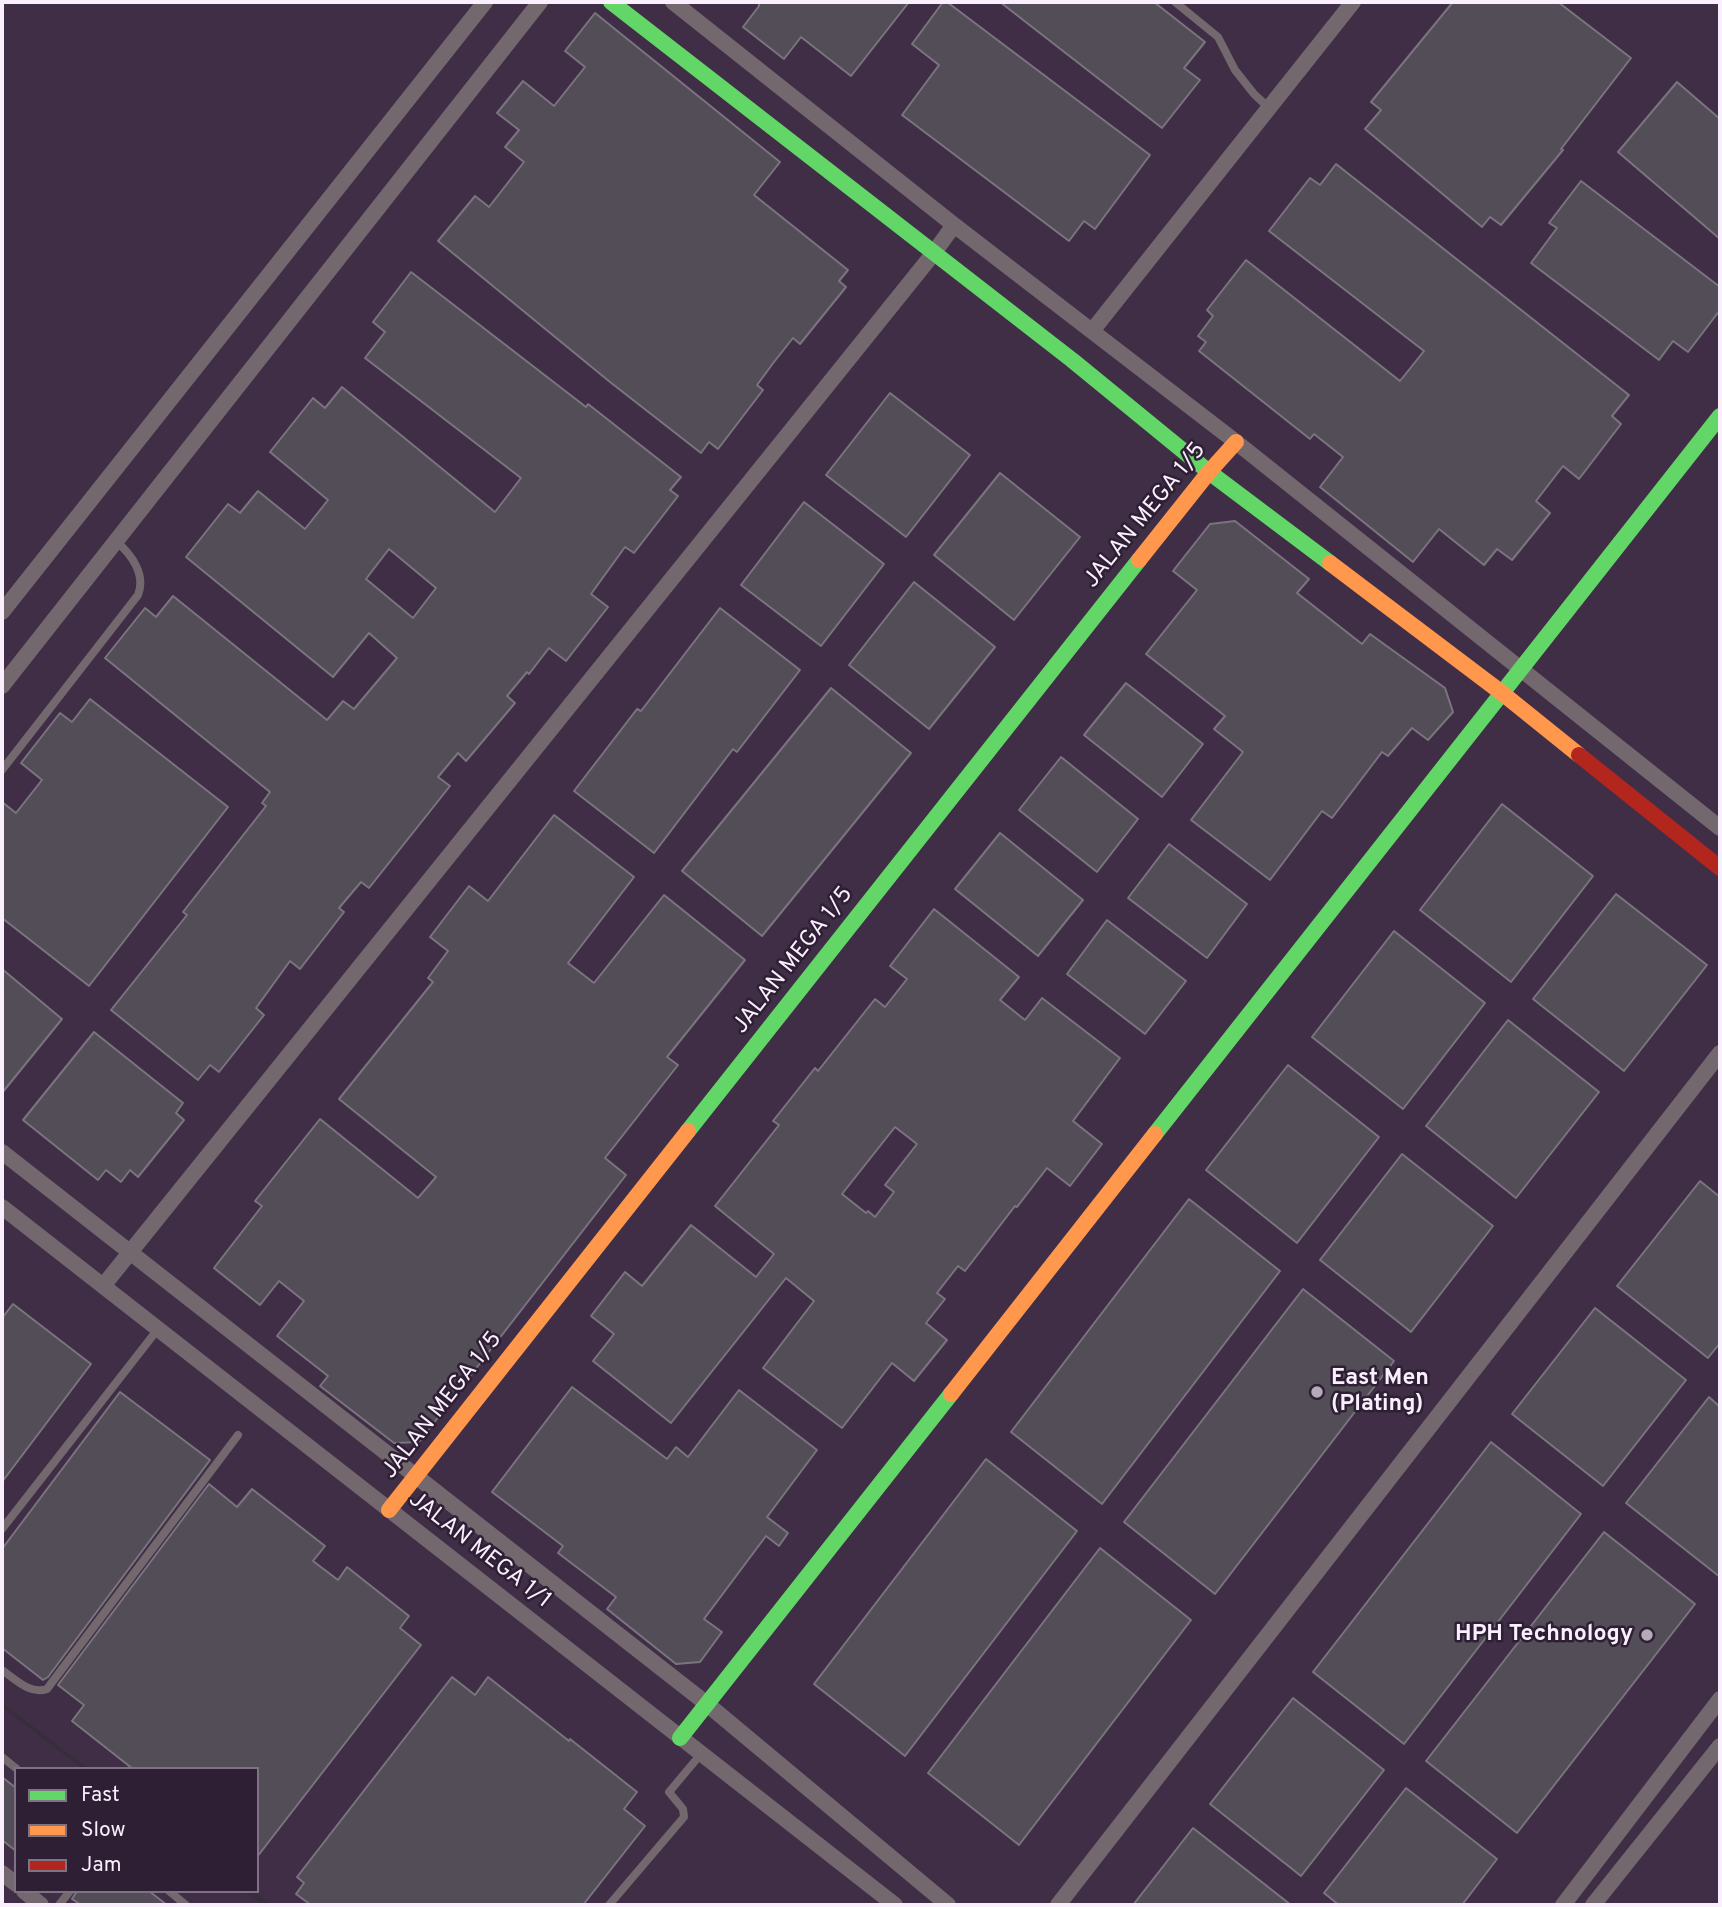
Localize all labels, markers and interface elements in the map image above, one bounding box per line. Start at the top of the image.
street label: JALAN MEGA 1/5 [1079,438,1213,594]
street label: JALAN MEGA 1/5 [728,882,860,1040]
street label: JALAN MEGA 1/5 [377,1327,509,1485]
place label: East Men (Plating) [1331,1365,1429,1419]
marker: East Men (Plating) [1309,1384,1325,1400]
street label: JALAN MEGA 1/1 [402,1487,556,1615]
place label: HPH Technology [1455,1621,1633,1649]
marker: HPH Technology [1639,1627,1655,1643]
legend [14,1767,259,1893]
text: Fast [81,1782,120,1809]
text: Slow [81,1817,126,1844]
text: Jam [81,1852,122,1879]

